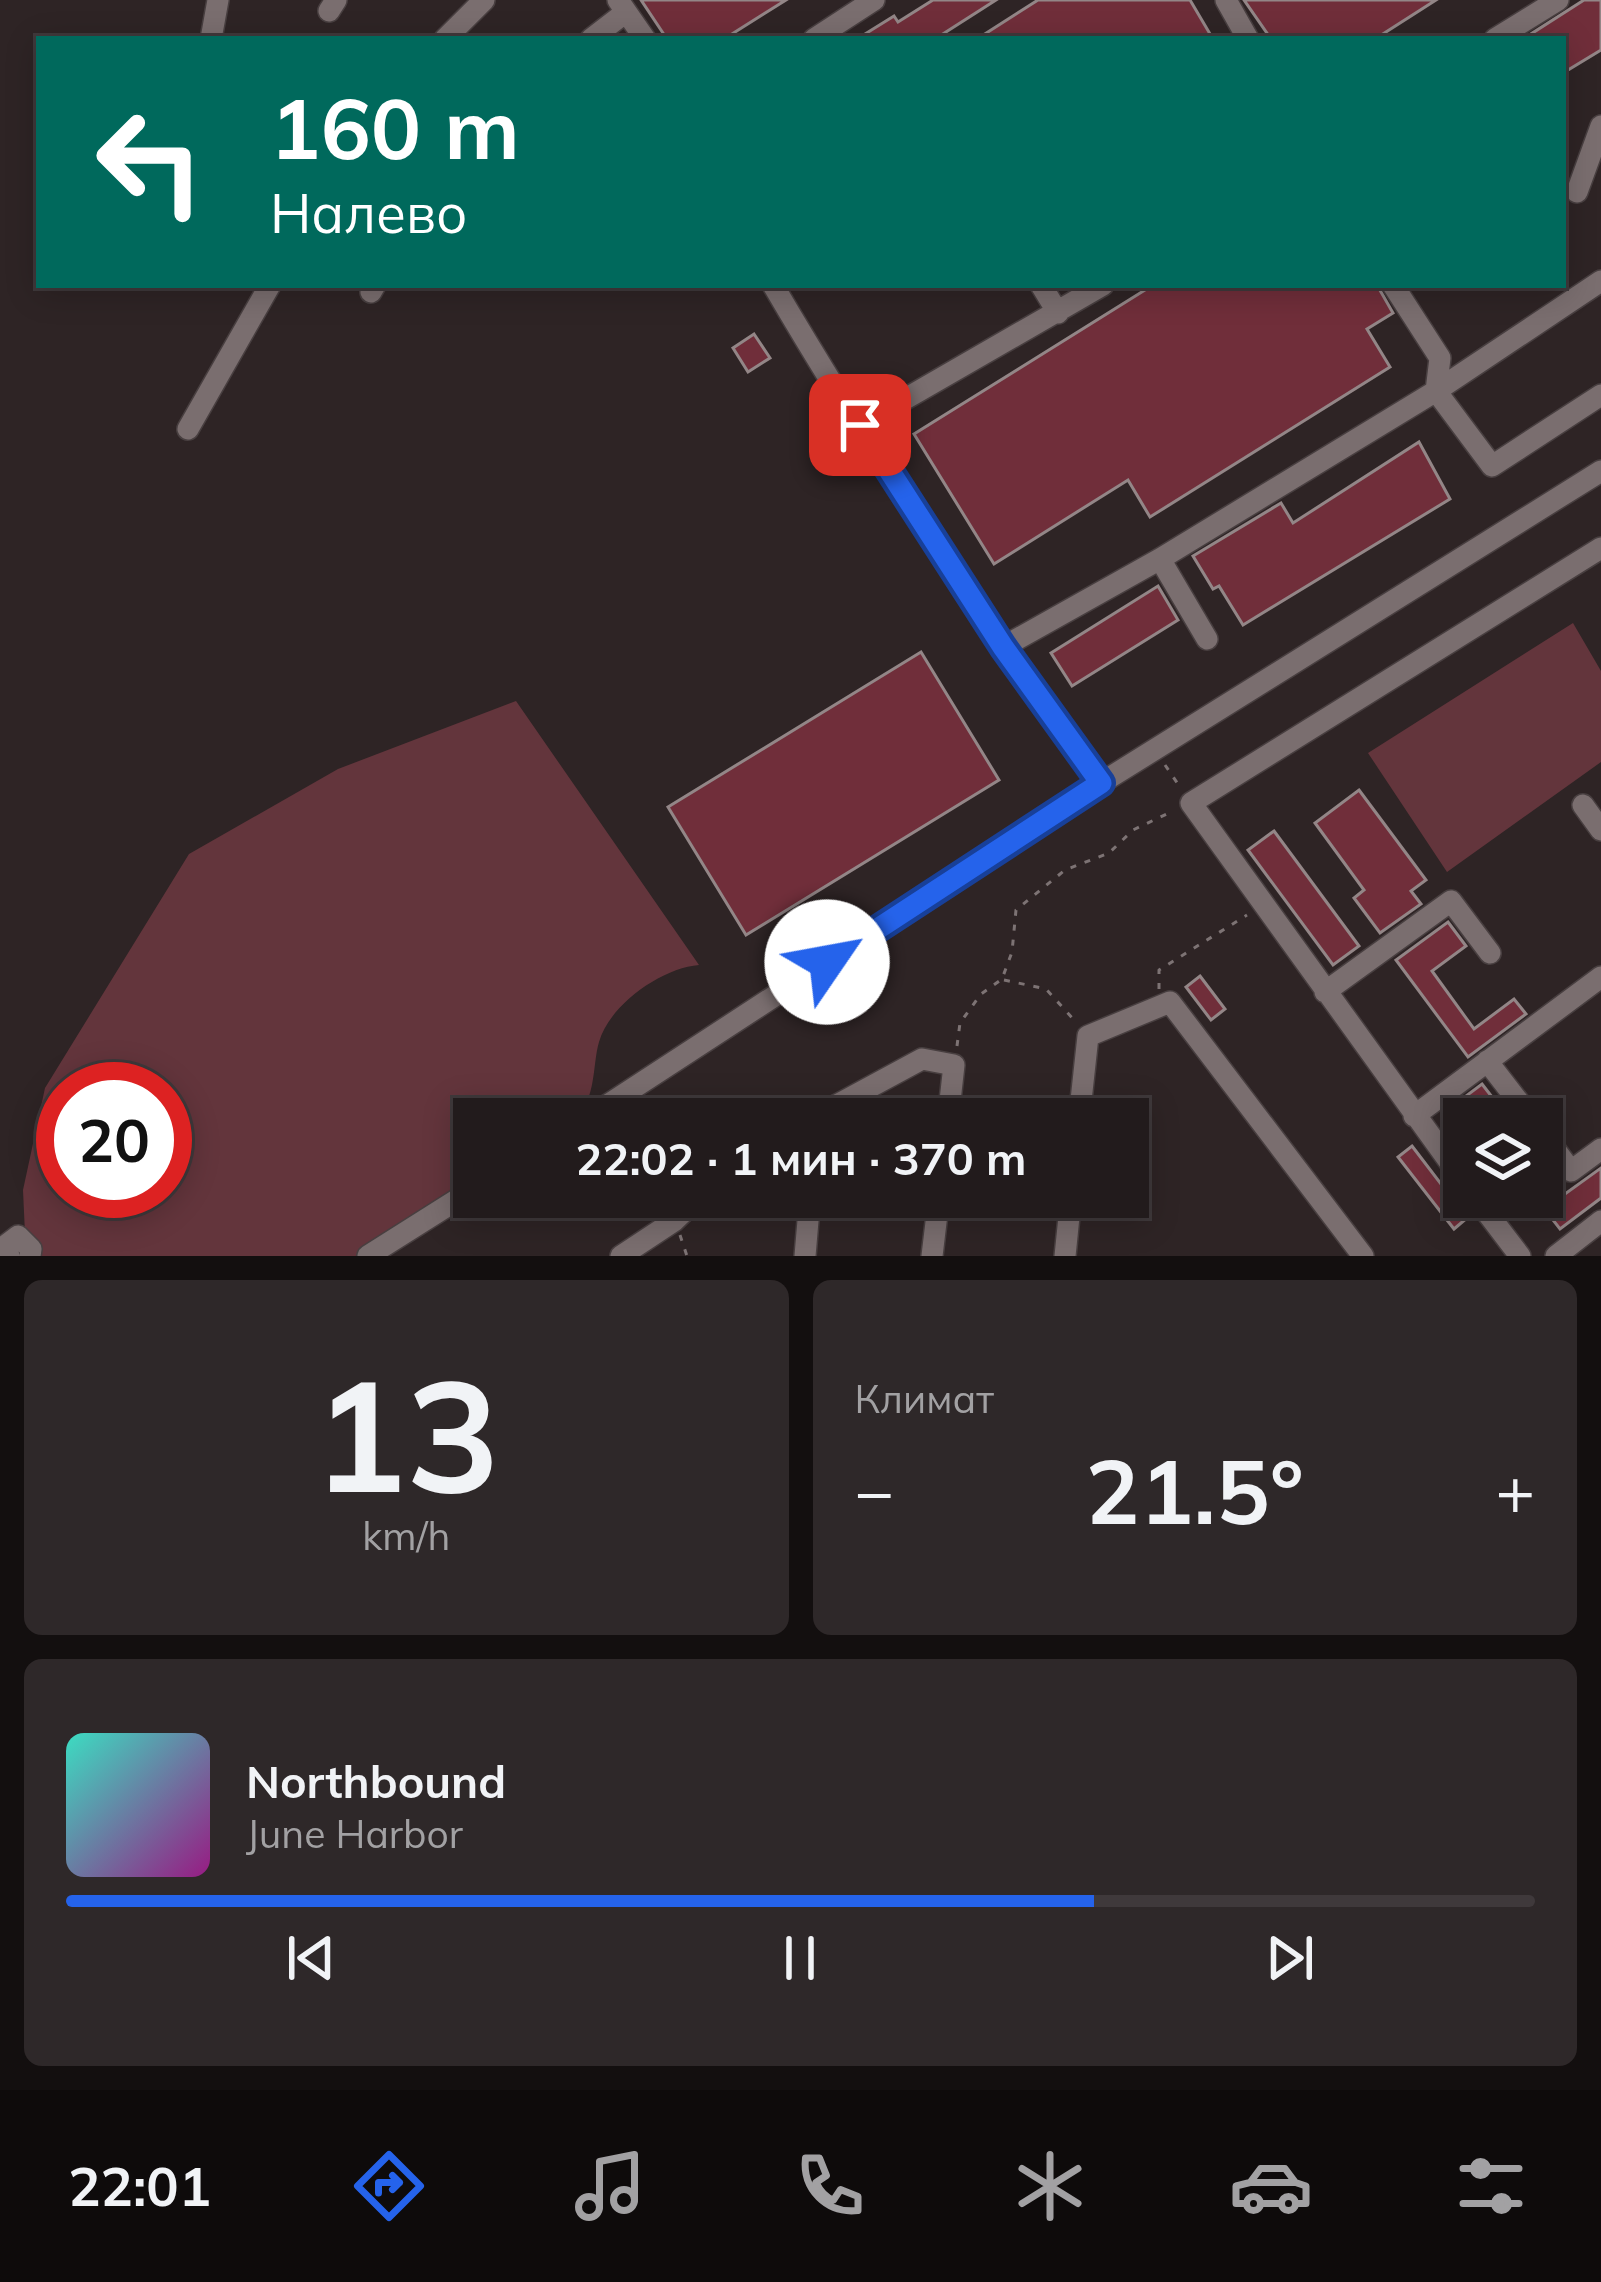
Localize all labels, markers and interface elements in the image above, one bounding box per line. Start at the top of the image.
text: 160 m [270,75,520,180]
icon: left [72,84,228,240]
text: Налево [270,179,467,247]
pin [809,374,911,476]
icon: arrive [827,392,893,458]
position arrow [764,899,890,1025]
speed limit sign: 20 [36,1062,192,1218]
map controls [1443,1098,1563,1218]
button: layers [1443,1098,1563,1218]
text: 22:02 · 1 мин · 370 m [575,1130,1027,1186]
text: 13 [313,1335,500,1531]
text: Климат [855,1374,994,1423]
text: 21.5° [1086,1434,1304,1547]
text: − [855,1449,894,1532]
text: + [1495,1449,1535,1532]
text: km/h [362,1511,450,1560]
text: Northbound [246,1753,506,1809]
text: June Harbor [246,1809,463,1858]
icon: previous [278,1925,344,1991]
icon: pause [767,1925,833,1991]
icon: next [1257,1925,1323,1991]
icon: directions [347,2144,431,2228]
icon: music [568,2144,652,2228]
icon: phone [788,2144,872,2228]
icon: climate [1008,2144,1092,2228]
icon: car [1229,2144,1313,2228]
icon: filters [1449,2144,1533,2228]
text: 22:01 [68,2152,211,2220]

